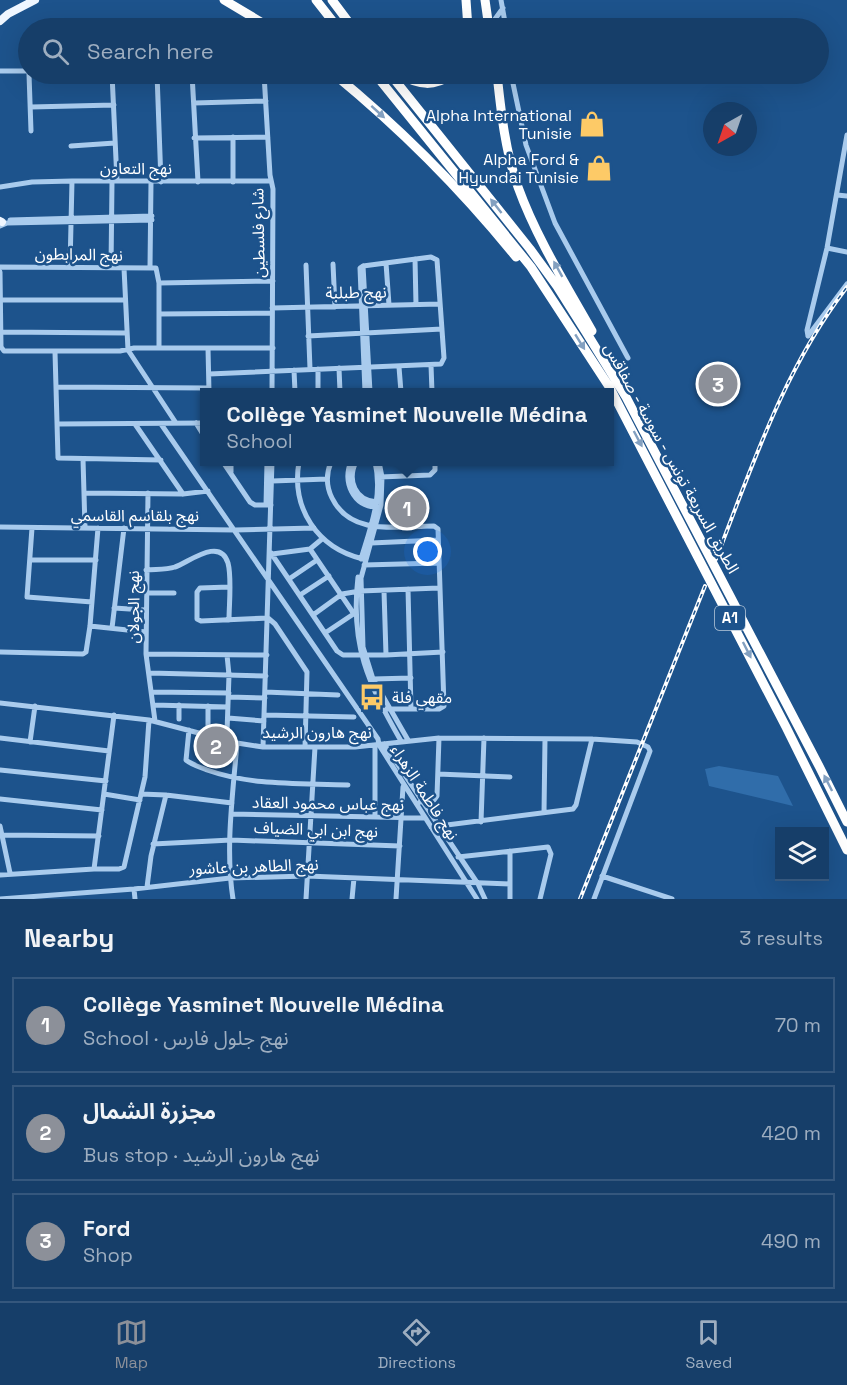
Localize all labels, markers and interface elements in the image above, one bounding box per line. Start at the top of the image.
search box [18,18,829,84]
icon: search [39,35,72,68]
text: Search here [87,37,214,65]
north arrow [703,102,757,156]
one-way arrow [371,105,386,119]
place label: Alpha International Tunisie [426,105,572,144]
shop icon: Alpha International Tunisie [577,109,607,139]
place label: Alpha Ford & Hyundai Tunisie [458,149,579,188]
shop icon: Alpha Ford & Hyundai Tunisie [584,153,614,183]
street label: نهج التعاون [100,158,172,181]
street label: شارع فلسطين [247,188,272,278]
one-way arrow [490,198,503,214]
street label: نهج المرابطون [35,243,123,268]
one-way arrow [553,260,563,277]
street label: نهج طبلبة [325,281,387,306]
one-way arrow [575,334,586,350]
street label: الطريق السريعة تونس - سوسة - صفاقس [599,339,744,577]
pin: 3 [698,362,738,406]
popup [200,388,614,466]
text: Collège Yasminet Nouvelle Médina [227,400,587,428]
text: School [227,428,293,454]
one-way arrow [633,431,642,448]
pin: 1 [388,486,426,530]
street label: نهج بلقاسم القاسمي [71,505,199,528]
your location [413,537,442,566]
street label: نهج الجولان [123,571,146,643]
road number: A1 [715,606,745,630]
one-way arrow [742,641,751,658]
bus stop icon: مقهي فلة [357,682,387,712]
place label: مقهي فلة [392,687,452,710]
street label: نهج هارون الرشيد [262,722,372,745]
pin: 2 [196,724,236,768]
street label: نهج فاطمة الزهراء [384,740,463,845]
one-way arrow [824,775,833,792]
street label: نهج عباس محمود العقاد [252,792,404,817]
street label: نهج ابن ابي الضياف [253,817,378,844]
map controls [775,827,829,881]
button: layers [775,827,829,881]
street label: نهج الطاهر بن عاشور [188,854,319,881]
text: Nearby [24,921,114,955]
text: 3 results [739,925,823,951]
text: Collège Yasminet Nouvelle Médina [83,990,444,1018]
text: 1 [41,1012,50,1038]
text: 70 m [775,1012,821,1038]
text: School · نهج جلول فارس [83,1025,289,1051]
text: مجزرة الشمال [83,1097,216,1125]
text: 2 [40,1120,51,1146]
text: 420 m [761,1120,821,1146]
text: Bus stop · نهج هارون الرشيد [83,1142,320,1168]
text: Ford [83,1214,130,1242]
text: 3 [39,1228,52,1254]
text: 490 m [761,1228,821,1254]
text: Shop [83,1242,133,1268]
tab: Map [115,1316,148,1373]
tab: Directions [378,1316,456,1373]
tab: Saved [686,1316,732,1373]

